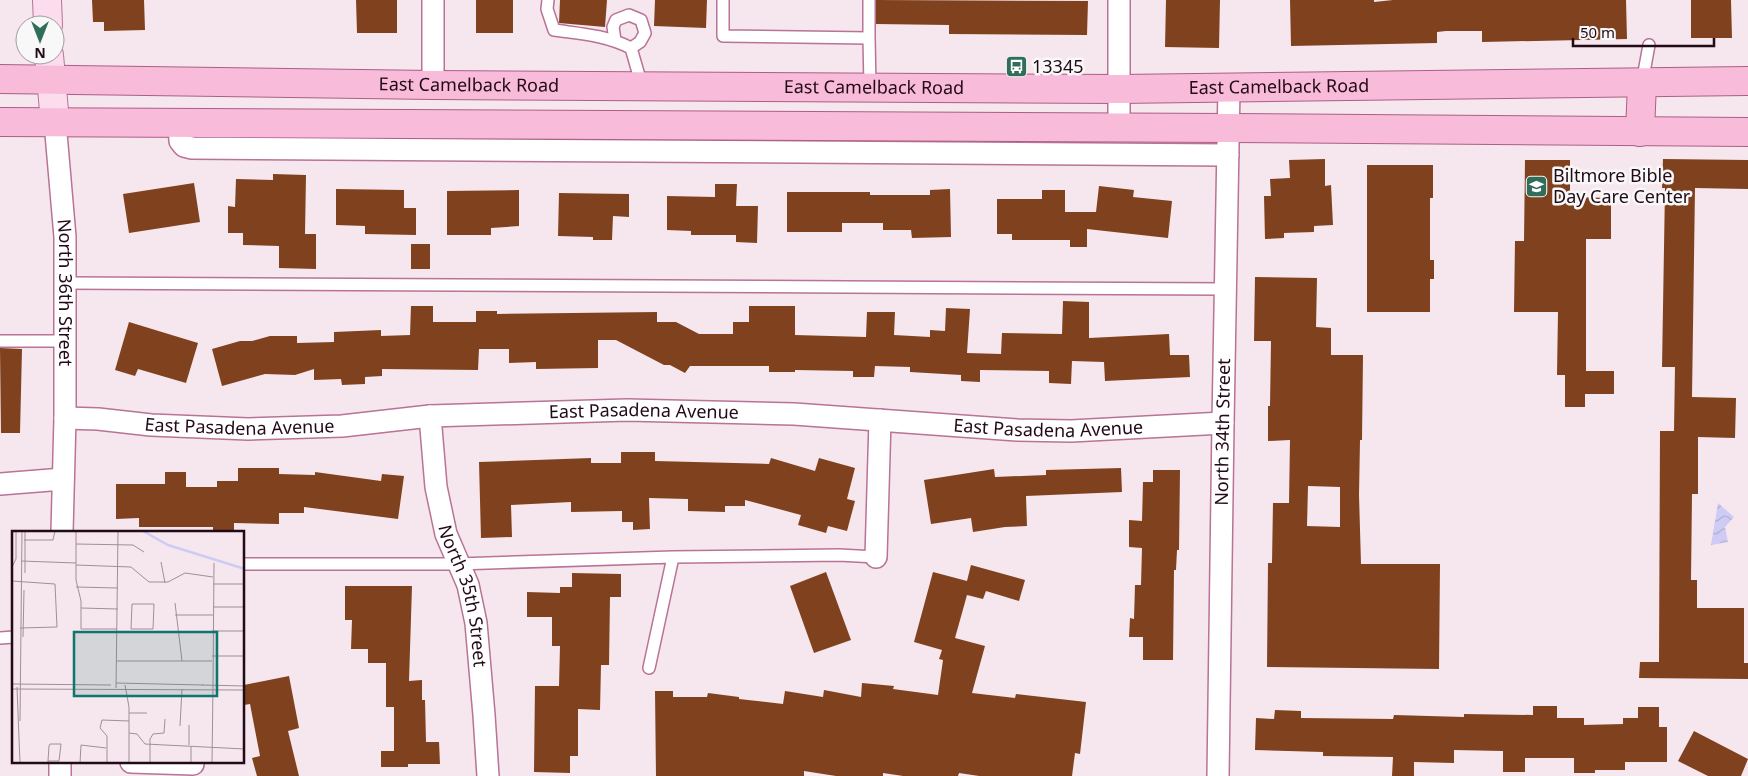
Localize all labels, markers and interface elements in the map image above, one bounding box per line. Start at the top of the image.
north arrow [15,15,65,65]
scale bar [1573,15,1714,47]
text: 50 m [1580,22,1615,42]
text: N [34,44,46,63]
place label: 13345 [1032,54,1083,78]
bus stop icon: 13345 [1004,55,1028,79]
street label: East Camelback Road [379,71,559,97]
street label: East Camelback Road [1189,73,1369,99]
street label: East Camelback Road [784,74,964,99]
place label: Biltmore Bible Day Care Center [1553,163,1691,208]
school or university icon: Biltmore Bible Day Care Center [1525,174,1549,198]
street label: North 36th Street [52,218,78,367]
street label: North 34th Street [1209,358,1235,506]
street label: East Pasadena Avenue [548,397,739,424]
street label: East Pasadena Avenue [143,411,335,440]
street label: East Pasadena Avenue [953,412,1144,442]
street label: North 35th Street [433,522,493,668]
inset map [12,531,245,764]

